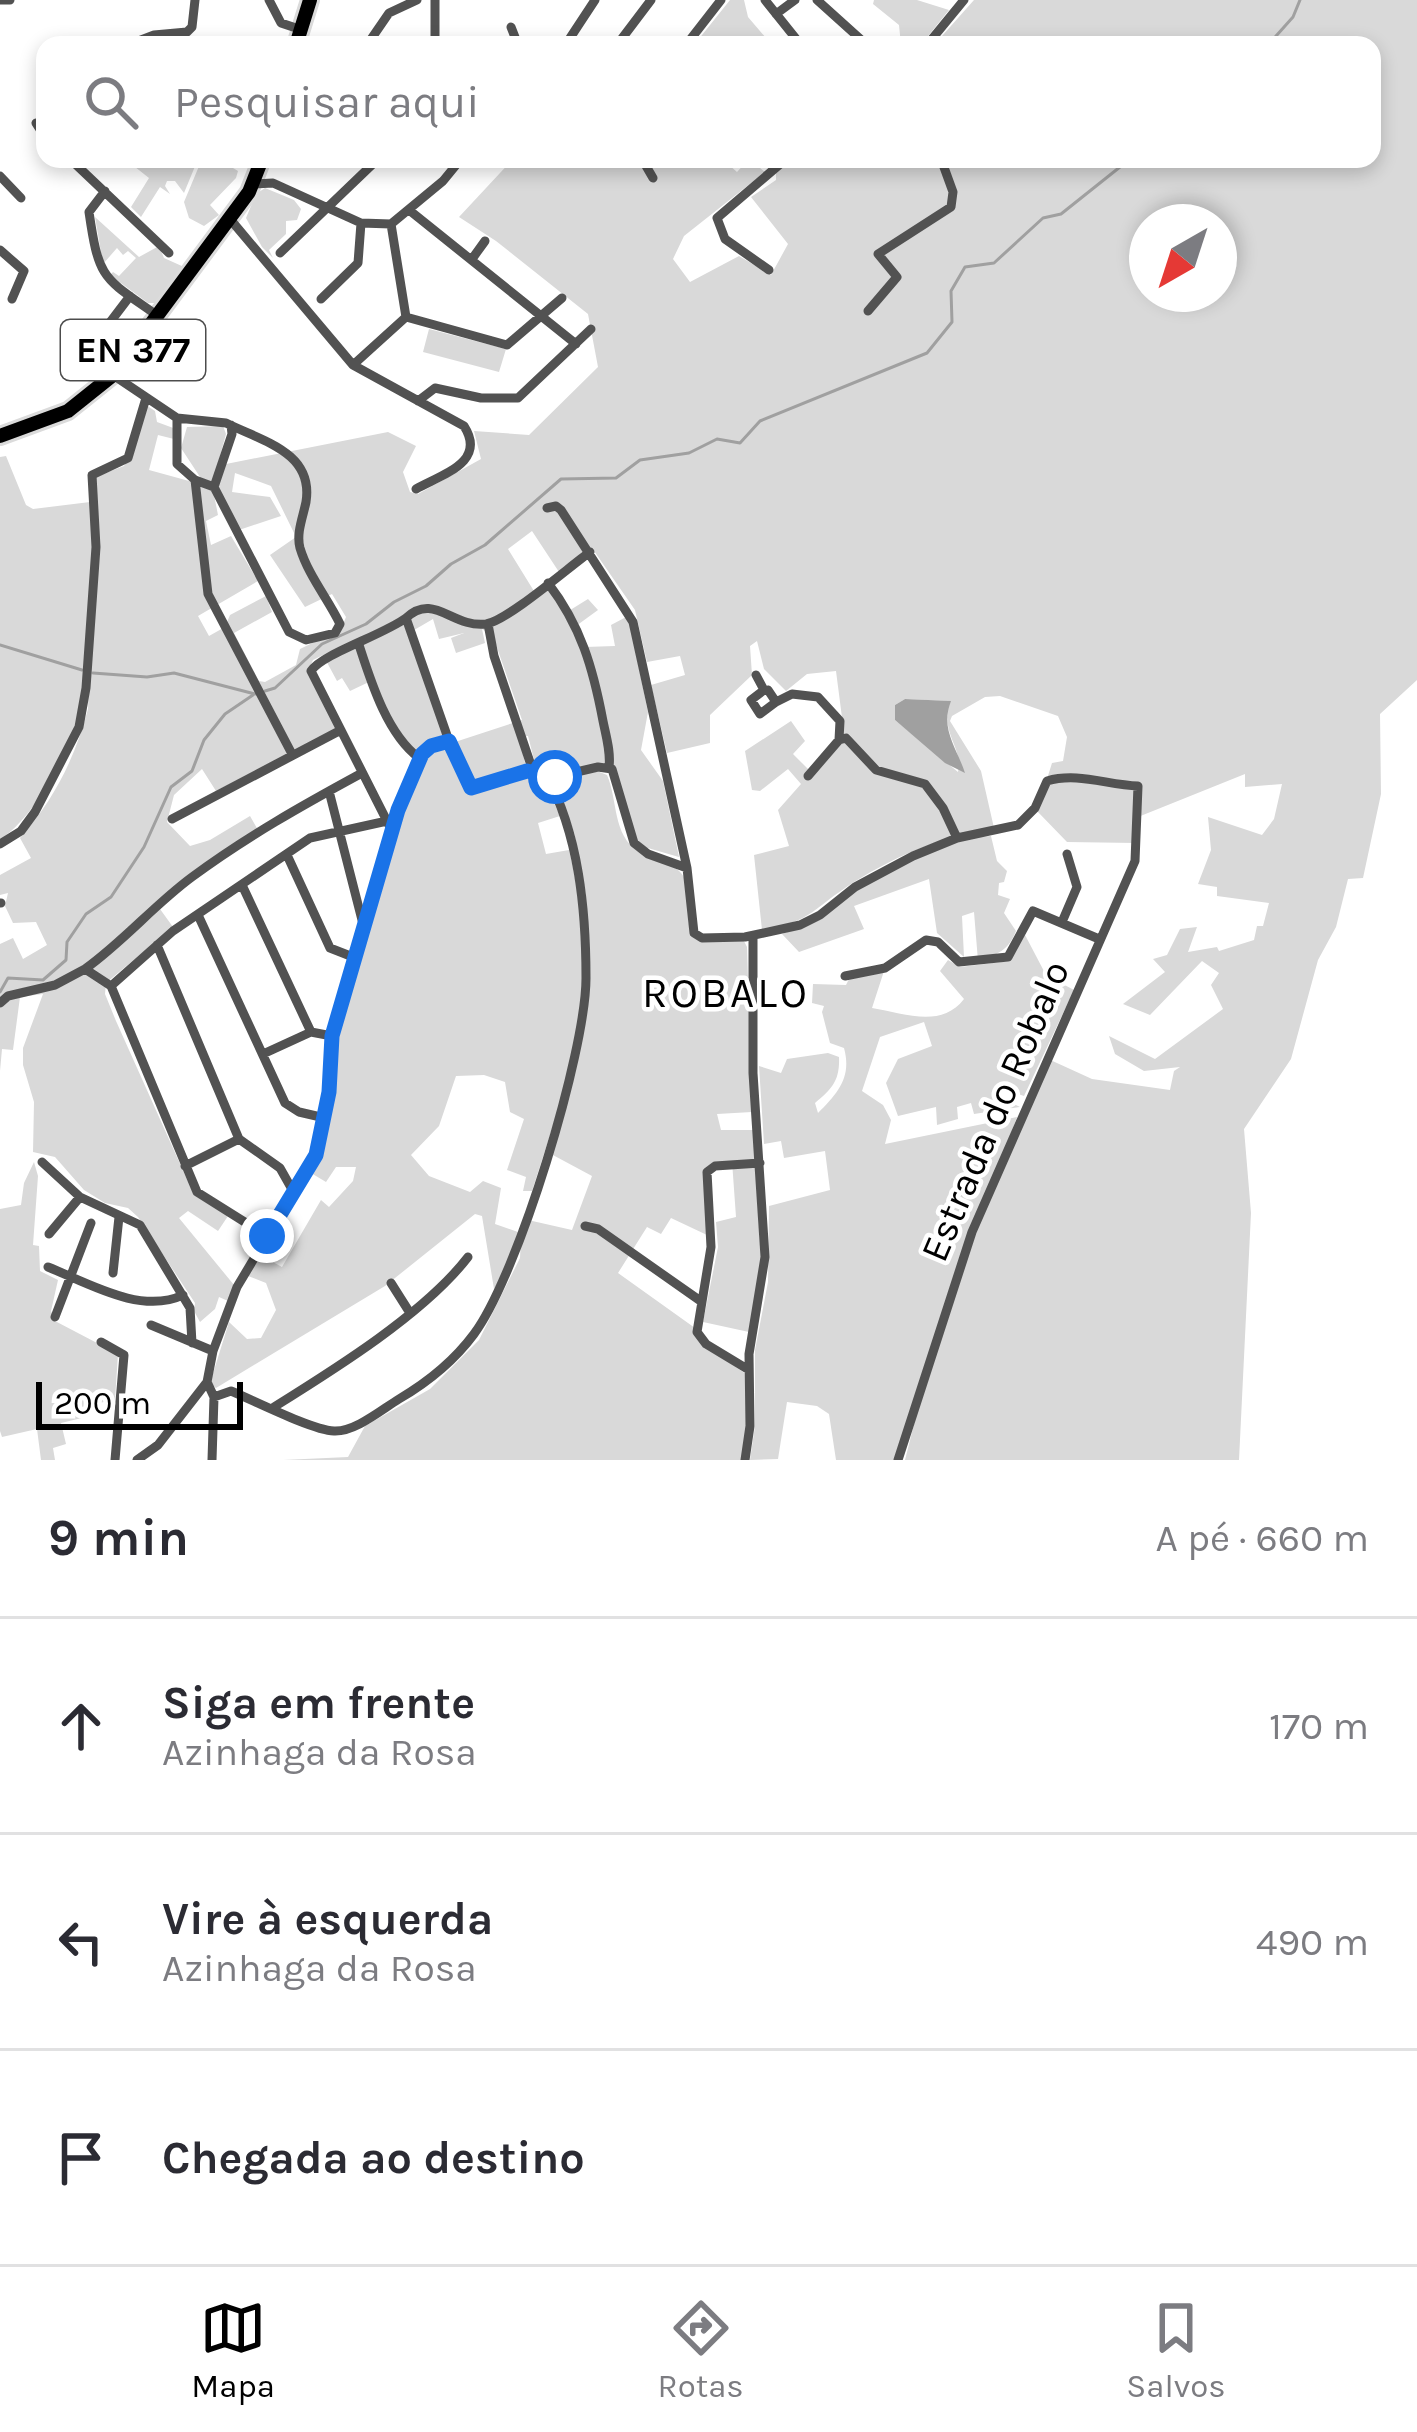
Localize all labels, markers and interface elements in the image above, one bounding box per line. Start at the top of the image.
search box [36,36,1381,168]
icon: search [78,69,144,135]
text: Pesquisar aqui [174,76,480,128]
north arrow [1129,204,1237,312]
road number: EN 377 [61,320,205,380]
route start [528,750,582,804]
street label: Estrada do Robalo [911,954,1079,1268]
district label: ROBALO [642,968,810,1018]
route end [240,1209,294,1263]
scale bar [36,1376,243,1429]
text: 200 m [54,1384,151,1422]
text: 9 min [48,1508,189,1568]
text: A pé · 660 m [1155,1515,1369,1561]
text: Siga em frente [162,1677,475,1729]
icon: ahead [48,1693,114,1759]
text: 170 m [1269,1703,1369,1749]
text: Azinhaga da Rosa [162,1729,477,1775]
text: Vire à esquerda [162,1893,493,1945]
icon: left [48,1909,114,1975]
text: 490 m [1256,1919,1369,1965]
text: Azinhaga da Rosa [162,1945,477,1991]
icon: arrive [48,2125,114,2191]
text: Chegada ao destino [162,2132,585,2184]
tab: Mapa [191,2295,275,2405]
tab: Rotas [658,2295,744,2405]
tab: Salvos [1126,2295,1226,2405]

